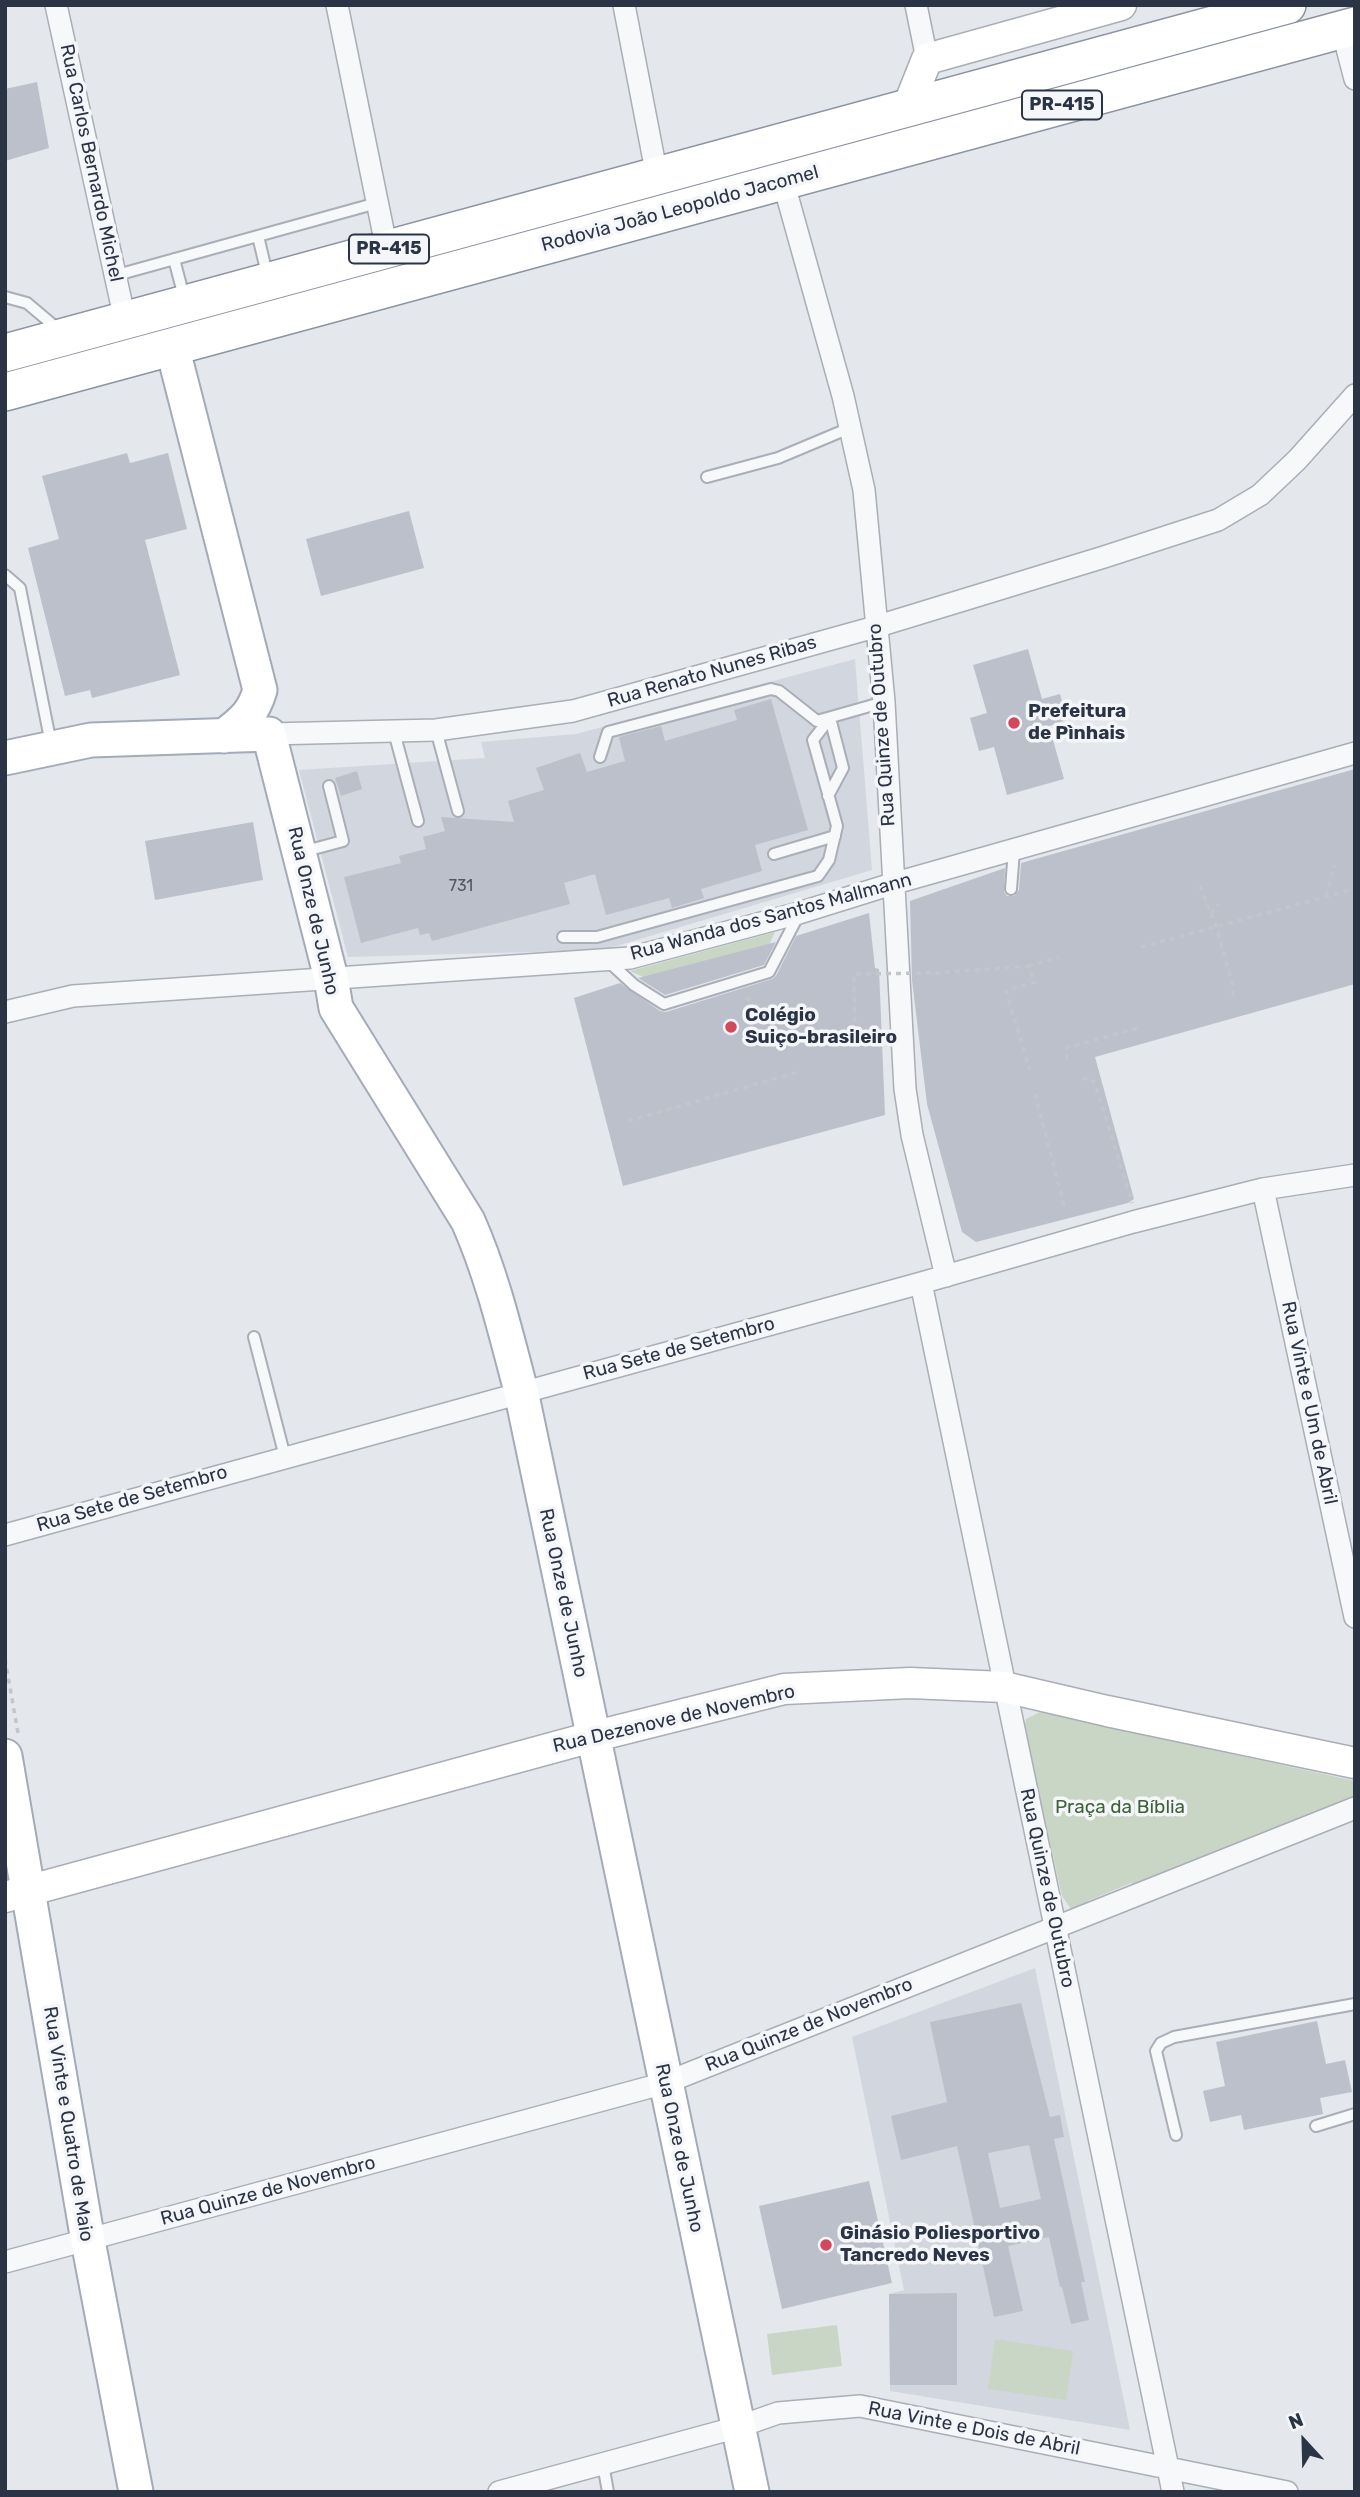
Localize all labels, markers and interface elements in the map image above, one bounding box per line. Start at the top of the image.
street label: Rua Carlos Bernardo Michel [55,42,127,284]
road number: PR-415 [1022,90,1102,120]
street label: Rodovia João Leopoldo Jacomel [539,161,821,257]
road number: PR-415 [349,234,429,264]
street label: Rua Quinze de Outubro [864,623,900,827]
street label: Rua Renato Nunes Ribas [605,631,819,713]
place label: Prefeitura de Pìnhais [1028,701,1126,745]
marker: Prefeitura de Pìnhais [1006,715,1022,731]
street label: Rua Onze de Junho [283,825,343,997]
street label: Rua Wanda dos Santos Mallmann [628,868,914,966]
house number: 731 [449,876,473,896]
place label: Colégio Suiço-brasileiro [745,1005,897,1049]
marker: Colégio Suiço-brasileiro [723,1019,739,1035]
street label: Rua Vinte e Um de Abril [1276,1299,1342,1507]
street label: Rua Sete de Setembro [581,1312,777,1386]
street label: Rua Sete de Setembro [34,1461,230,1537]
street label: Rua Onze de Junho [534,1506,592,1680]
street label: Rua Dezenove de Novembro [551,1680,797,1758]
street label: Rua Quinze de Outubro [1015,1786,1079,1990]
park label: Praça da Bíblia [1055,1797,1185,1819]
street label: Rua Quinze de Novembro [702,1973,916,2077]
street label: Rua Vinte e Quatro de Maio [38,2005,98,2243]
street label: Rua Onze de Junho [650,2061,708,2235]
street label: Rua Quinze de Novembro [158,2151,378,2231]
place label: Ginásio Poliesportivo Tancredo Neves [840,2223,1040,2267]
marker: Ginásio Poliesportivo Tancredo Neves [818,2237,834,2253]
street label: Rua Vinte e Dois de Abril [866,2397,1082,2461]
north arrow [1269,2406,1339,2476]
text: N [1285,2408,1307,2434]

